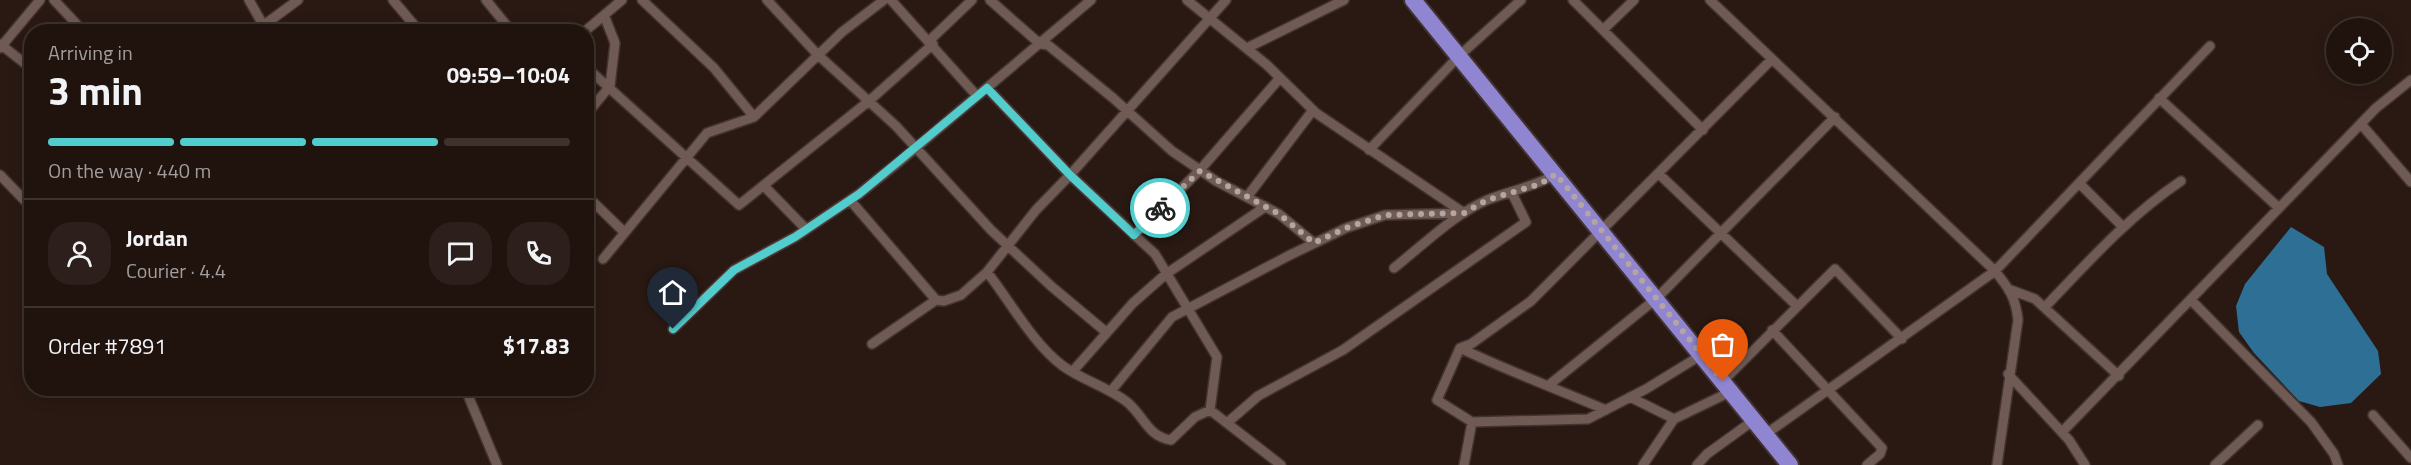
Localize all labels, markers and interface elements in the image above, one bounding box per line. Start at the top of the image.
map controls [2326,18,2392,84]
button: locate [2326,18,2392,84]
text: Arriving in [48,37,133,68]
text: 09:59–10:04 [447,58,570,92]
text: 3 min [48,61,143,120]
text: On the way · 440 m [48,155,211,186]
courier [1130,178,1190,238]
icon: bike [1144,192,1177,225]
text: Jordan [126,221,188,255]
button: person [48,222,111,285]
button: chat [429,222,492,285]
button: phone [507,222,570,285]
text: Courier · 4.4 [126,255,226,286]
pin [647,267,698,329]
icon: home [656,276,689,309]
pin [1697,319,1748,381]
icon: bag [1706,328,1739,361]
text: Order #7891 [48,329,167,363]
text: $17.83 [503,329,570,363]

